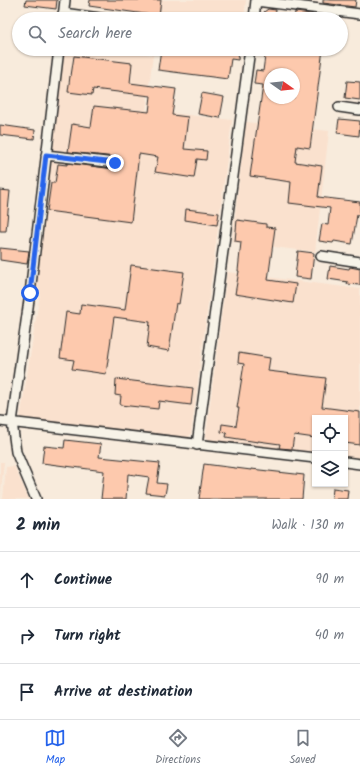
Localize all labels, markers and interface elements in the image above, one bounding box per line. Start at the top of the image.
search box [12,12,348,56]
text: Search here [58,22,132,46]
icon: search [26,23,48,45]
north arrow [264,68,300,104]
route end [106,154,124,172]
route start [21,284,39,302]
map controls [312,415,348,487]
button: locate [312,415,348,451]
button: layers [312,451,348,487]
text: 2 min [16,512,60,539]
text: Walk · 130 m [271,515,344,536]
text: Continue [54,568,112,592]
icon: ahead [16,569,38,591]
text: 90 m [316,569,344,590]
text: Turn right [54,624,121,648]
icon: right [16,625,38,647]
text: 40 m [315,625,344,646]
text: Arrive at destination [54,680,193,704]
icon: arrive [16,681,38,703]
tab: Map [44,727,66,769]
tab: Directions [155,727,201,769]
tab: Saved [290,727,316,769]

